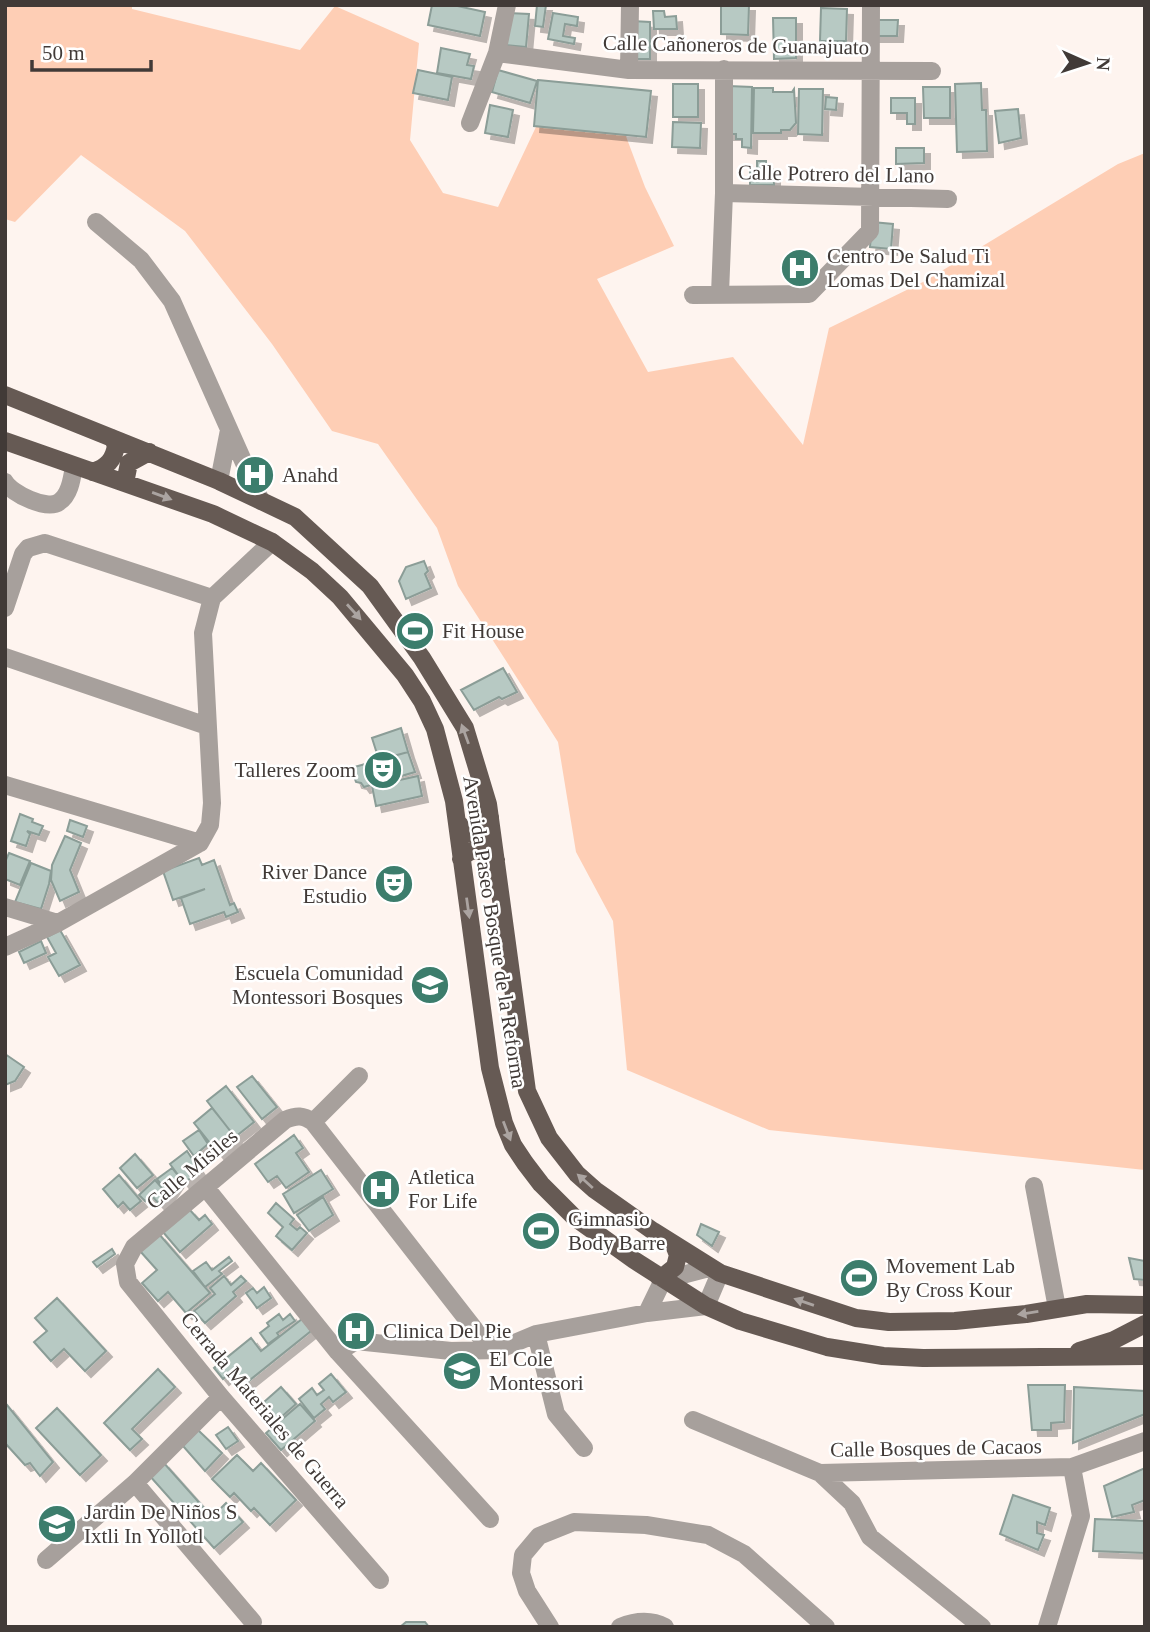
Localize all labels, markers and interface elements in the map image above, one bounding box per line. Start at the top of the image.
scale bar [32,28,150,72]
north arrow [1052,28,1122,98]
street label: Calle Cañoneros de Guanajuato [603,31,869,59]
text: 50 m [42,41,85,65]
text: N [1093,56,1114,72]
street label: Calle Potrero del Llano [738,160,934,188]
place label: Centro De Salud Ti Lomas Del Chamizal [827,244,1006,292]
hospital icon: Centro De Salud Ti Lomas Del Chamizal [779,247,821,289]
hospital icon: Anahd [234,454,276,496]
place label: Anahd [282,463,338,487]
one-way arrow [152,491,173,502]
one-way arrow [346,603,362,621]
sports icon: Fit House [394,610,436,652]
place label: Fit House [442,619,524,643]
one-way arrow [460,723,471,744]
theatre icon: Talleres Zoom [362,749,404,791]
place label: Talleres Zoom [234,758,356,782]
street label: Avenida Paseo Bosque de la Reforma [458,774,532,1091]
place label: River Dance Estudio [261,860,367,908]
theatre icon: River Dance Estudio [373,863,415,905]
one-way arrow [463,897,474,919]
place label: Escuela Comunidad Montessori Bosques [232,961,403,1009]
school or university icon: Escuela Comunidad Montessori Bosques [409,964,451,1006]
one-way arrow [502,1121,513,1142]
street label: Calle Misiles [142,1124,242,1214]
place label: Atletica For Life [408,1165,477,1213]
hospital icon: Atletica For Life [360,1168,402,1210]
one-way arrow [577,1174,594,1190]
place label: Gimnasio Body Barre [568,1207,665,1255]
sports icon: Gimnasio Body Barre [520,1210,562,1252]
place label: Movement Lab By Cross Kour [886,1254,1015,1302]
sports icon: Movement Lab By Cross Kour [838,1257,880,1299]
one-way arrow [793,1296,814,1307]
street label: Cerrada Materiales de Guerra [176,1307,355,1514]
one-way arrow [1017,1308,1039,1319]
hospital icon: Clinica Del Pie [335,1310,377,1352]
place label: Clinica Del Pie [383,1319,511,1343]
place label: El Cole Montessori [489,1347,584,1395]
school or university icon: El Cole Montessori [441,1350,483,1392]
street label: Calle Bosques de Cacaos [830,1434,1042,1462]
place label: Jardin De Niños S Ixtli In Yollotl [84,1500,237,1548]
school or university icon: Jardin De Niños S Ixtli In Yollotl [36,1503,78,1545]

